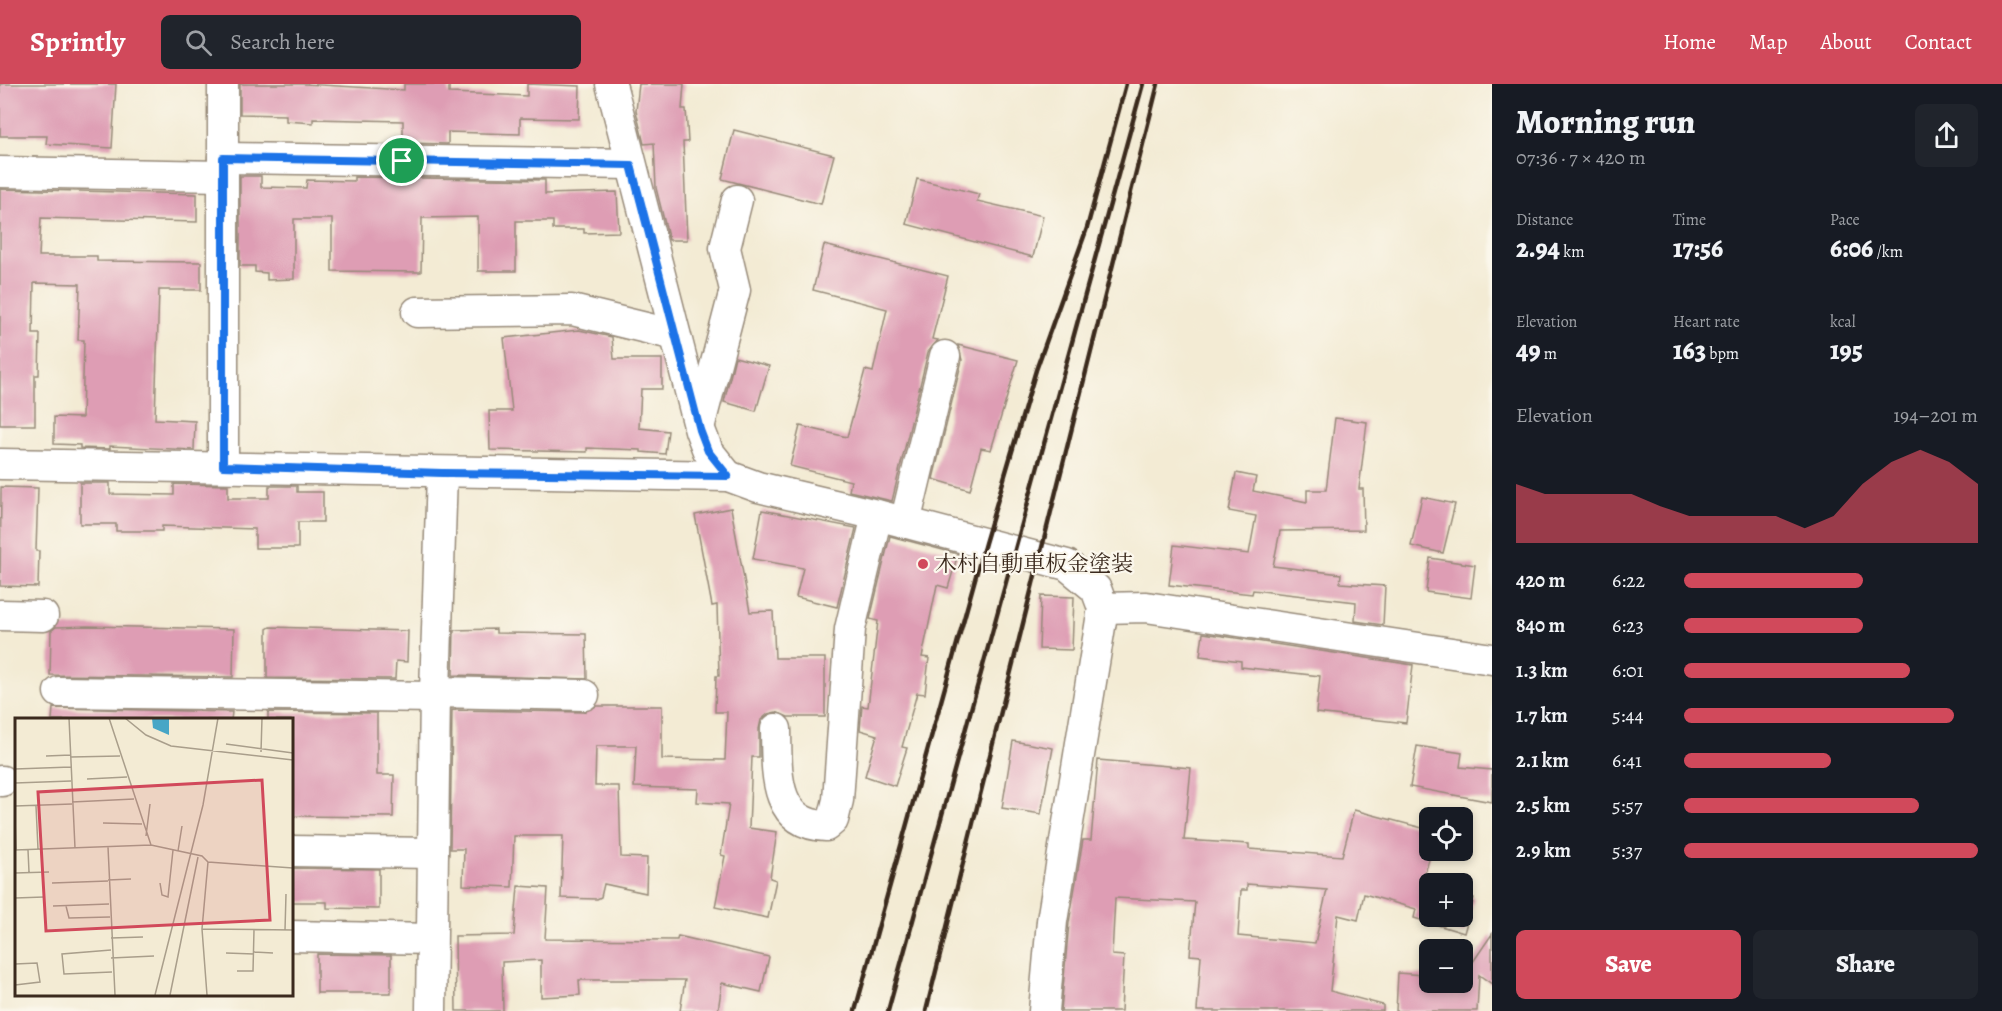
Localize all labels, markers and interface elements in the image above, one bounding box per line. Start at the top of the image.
search box [161,15,581,69]
text: Sprintly [30,23,125,61]
icon: search [182,26,215,59]
text: Search here [230,27,335,57]
text: Home [1663,28,1716,56]
text: Map [1749,28,1787,56]
text: About [1820,28,1872,56]
text: Contact [1905,28,1972,56]
text: Morning run [1516,99,1695,144]
button: share [1915,104,1978,167]
pin [376,135,427,186]
icon: arrive [385,144,418,177]
text: 07:36 · 7 × 420 m [1516,144,1646,171]
text: Distance [1516,209,1573,231]
text: Time [1673,209,1706,231]
text: Pace [1830,209,1860,231]
text: 2.94 [1516,231,1560,266]
text: 17:56 [1673,231,1723,266]
text: 6:06 [1830,231,1873,266]
text: km [1560,241,1584,263]
text: /km [1873,241,1903,263]
text: Elevation [1516,311,1577,333]
text: Heart rate [1673,311,1740,333]
text: kcal [1830,311,1856,333]
text: 49 [1516,333,1541,368]
text: 163 [1673,333,1706,368]
text: 195 [1830,333,1863,368]
text: m [1541,343,1557,365]
text: bpm [1706,343,1739,365]
text: Elevation [1516,402,1593,429]
text: 194–201 m [1893,402,1978,429]
place label: 木村自動車板金塗装 [935,549,1133,579]
marker: 木村自動車板金塗装 [916,557,930,571]
text: 420 m [1516,567,1565,594]
text: 6:22 [1612,567,1645,594]
text: 840 m [1516,612,1565,639]
text: 6:23 [1612,612,1644,639]
text: 1.3 km [1516,657,1568,684]
text: 6:01 [1612,657,1644,684]
text: 1.7 km [1516,702,1568,729]
text: 5:44 [1612,702,1643,729]
inset map [15,718,292,996]
text: 2.1 km [1516,747,1569,774]
text: 6:41 [1612,747,1642,774]
text: 2.5 km [1516,792,1570,819]
text: 5:57 [1612,792,1642,819]
map controls [1419,807,1473,993]
button: locate [1419,807,1473,861]
text: 2.9 km [1516,837,1571,864]
text: 5:37 [1612,837,1642,864]
button: + [1419,873,1473,927]
button: Save [1516,930,1741,999]
button: Share [1753,930,1978,999]
button: − [1419,939,1473,993]

